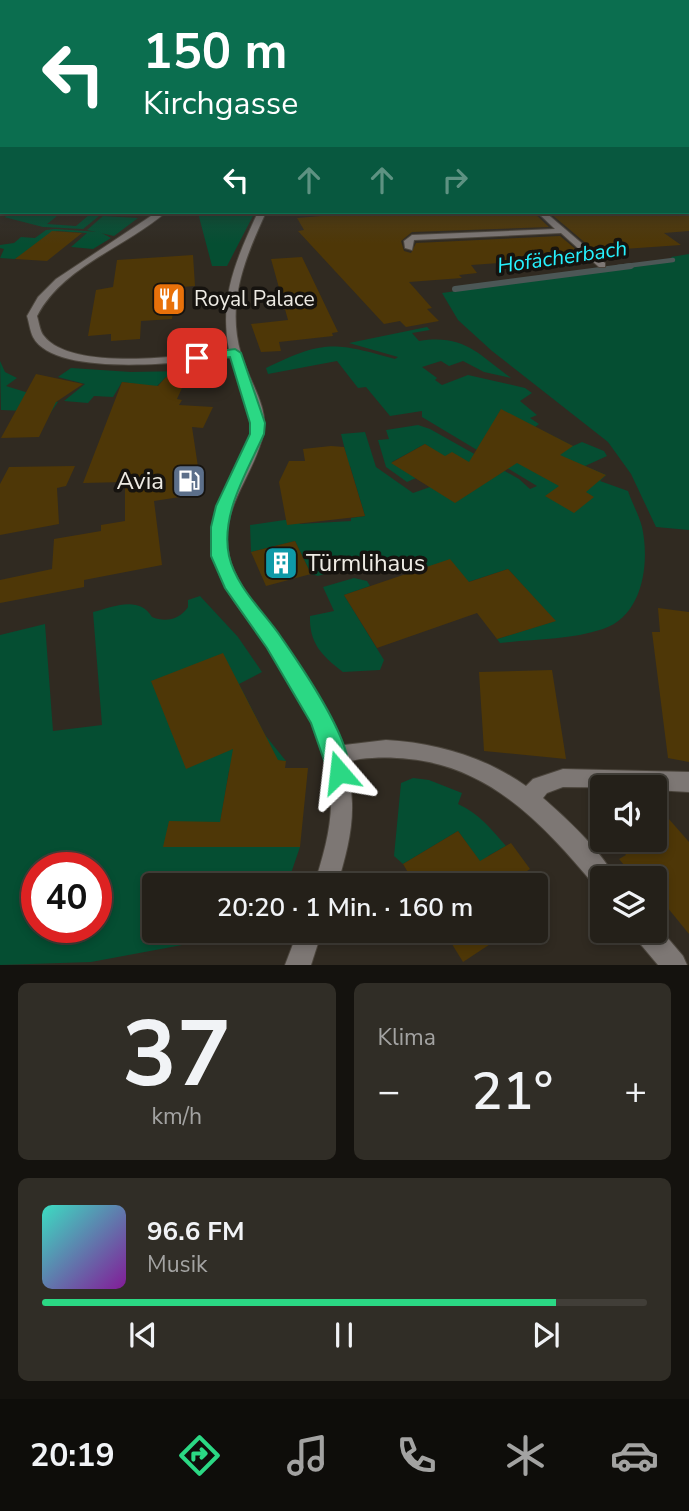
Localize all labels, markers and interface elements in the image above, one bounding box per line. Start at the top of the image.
text: 150 m [143,18,287,85]
icon: left [28,28,119,119]
text: Kirchgasse [143,82,298,125]
icon: left [217,161,255,199]
icon: ahead [290,161,328,199]
icon: ahead [363,161,401,199]
icon: right [436,161,474,199]
water label: Hofächerbach [495,234,629,280]
restaurant icon: Royal Palace [150,280,188,318]
place label: Royal Palace [194,285,315,313]
pin [167,328,227,388]
icon: arrive [178,339,216,377]
fuel station icon: Avia [170,462,208,500]
place label: Avia [116,465,164,497]
building icon: Türmlihaus [262,544,300,582]
place label: Türmlihaus [306,547,425,579]
position arrow [302,735,376,809]
map controls [590,775,667,943]
button: sound [590,775,667,852]
speed limit sign: 40 [21,852,112,943]
button: layers [590,866,667,943]
text: 20:20 · 1 Min. · 160 m [217,890,473,925]
text: 37 [122,993,231,1117]
text: Klima [378,1022,436,1053]
text: 21° [471,1056,553,1127]
text: − [378,1066,400,1117]
text: + [624,1066,647,1117]
text: km/h [151,1101,202,1132]
text: 96.6 FM [147,1214,244,1249]
text: Musik [147,1249,207,1280]
icon: previous [124,1316,162,1354]
icon: pause [325,1316,363,1354]
icon: next [527,1316,565,1354]
icon: directions [175,1431,224,1480]
icon: music [283,1431,332,1480]
icon: phone [392,1431,441,1480]
icon: climate [501,1431,550,1480]
icon: car [610,1431,659,1480]
text: 20:19 [30,1434,115,1477]

